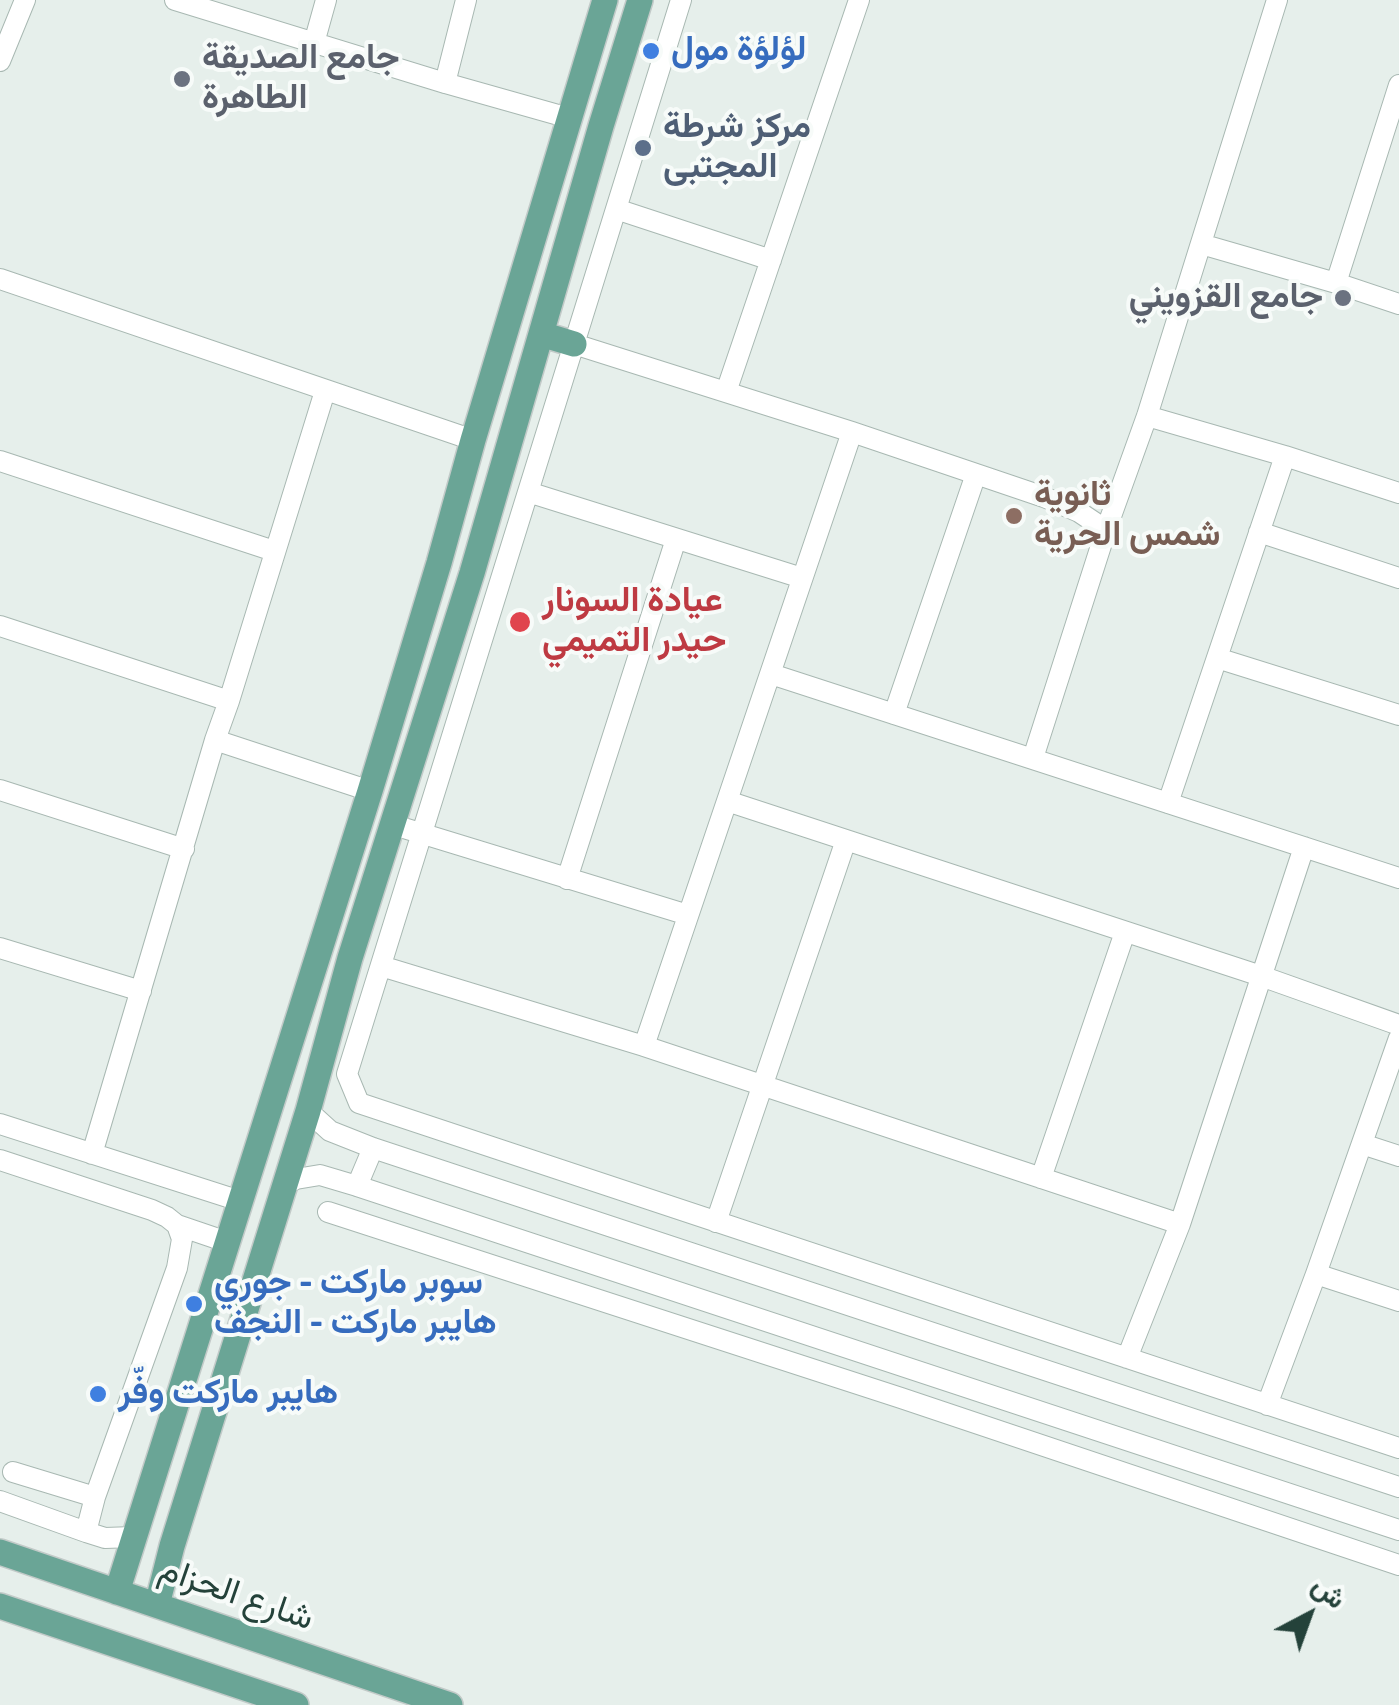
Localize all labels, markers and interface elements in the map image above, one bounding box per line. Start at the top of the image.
place label: لؤلؤة مول [671,30,806,72]
place label: جامع الصديقة الطاهرة [202,38,399,120]
marker: لؤلؤة مول [640,40,662,62]
marker: جامع الصديقة الطاهرة [171,68,193,90]
place label: مركز شرطة المجتبى [663,107,811,189]
marker: مركز شرطة المجتبى [632,137,654,159]
place label: جامع القزويني [1129,277,1323,319]
marker: جامع القزويني [1332,287,1354,309]
place label: ثانوية شمس الحرية [1034,475,1221,557]
marker: ثانوية شمس الحرية [1003,505,1025,527]
place label: عيادة السونار حيدر التميمي [542,581,726,663]
marker: عيادة السونار حيدر التميمي [507,609,533,635]
place label: سوبر ماركت - جوري هايبر ماركت - النجف [214,1263,497,1345]
marker: سوبر ماركت - جوري هايبر ماركت - النجف [183,1293,205,1315]
place label: هايبر ماركت وفّر [118,1373,338,1415]
marker: هايبر ماركت وفّر [87,1383,109,1405]
street label: شارع الحزام [153,1549,319,1641]
north arrow [1259,1565,1359,1665]
text: ش [1305,1568,1353,1616]

